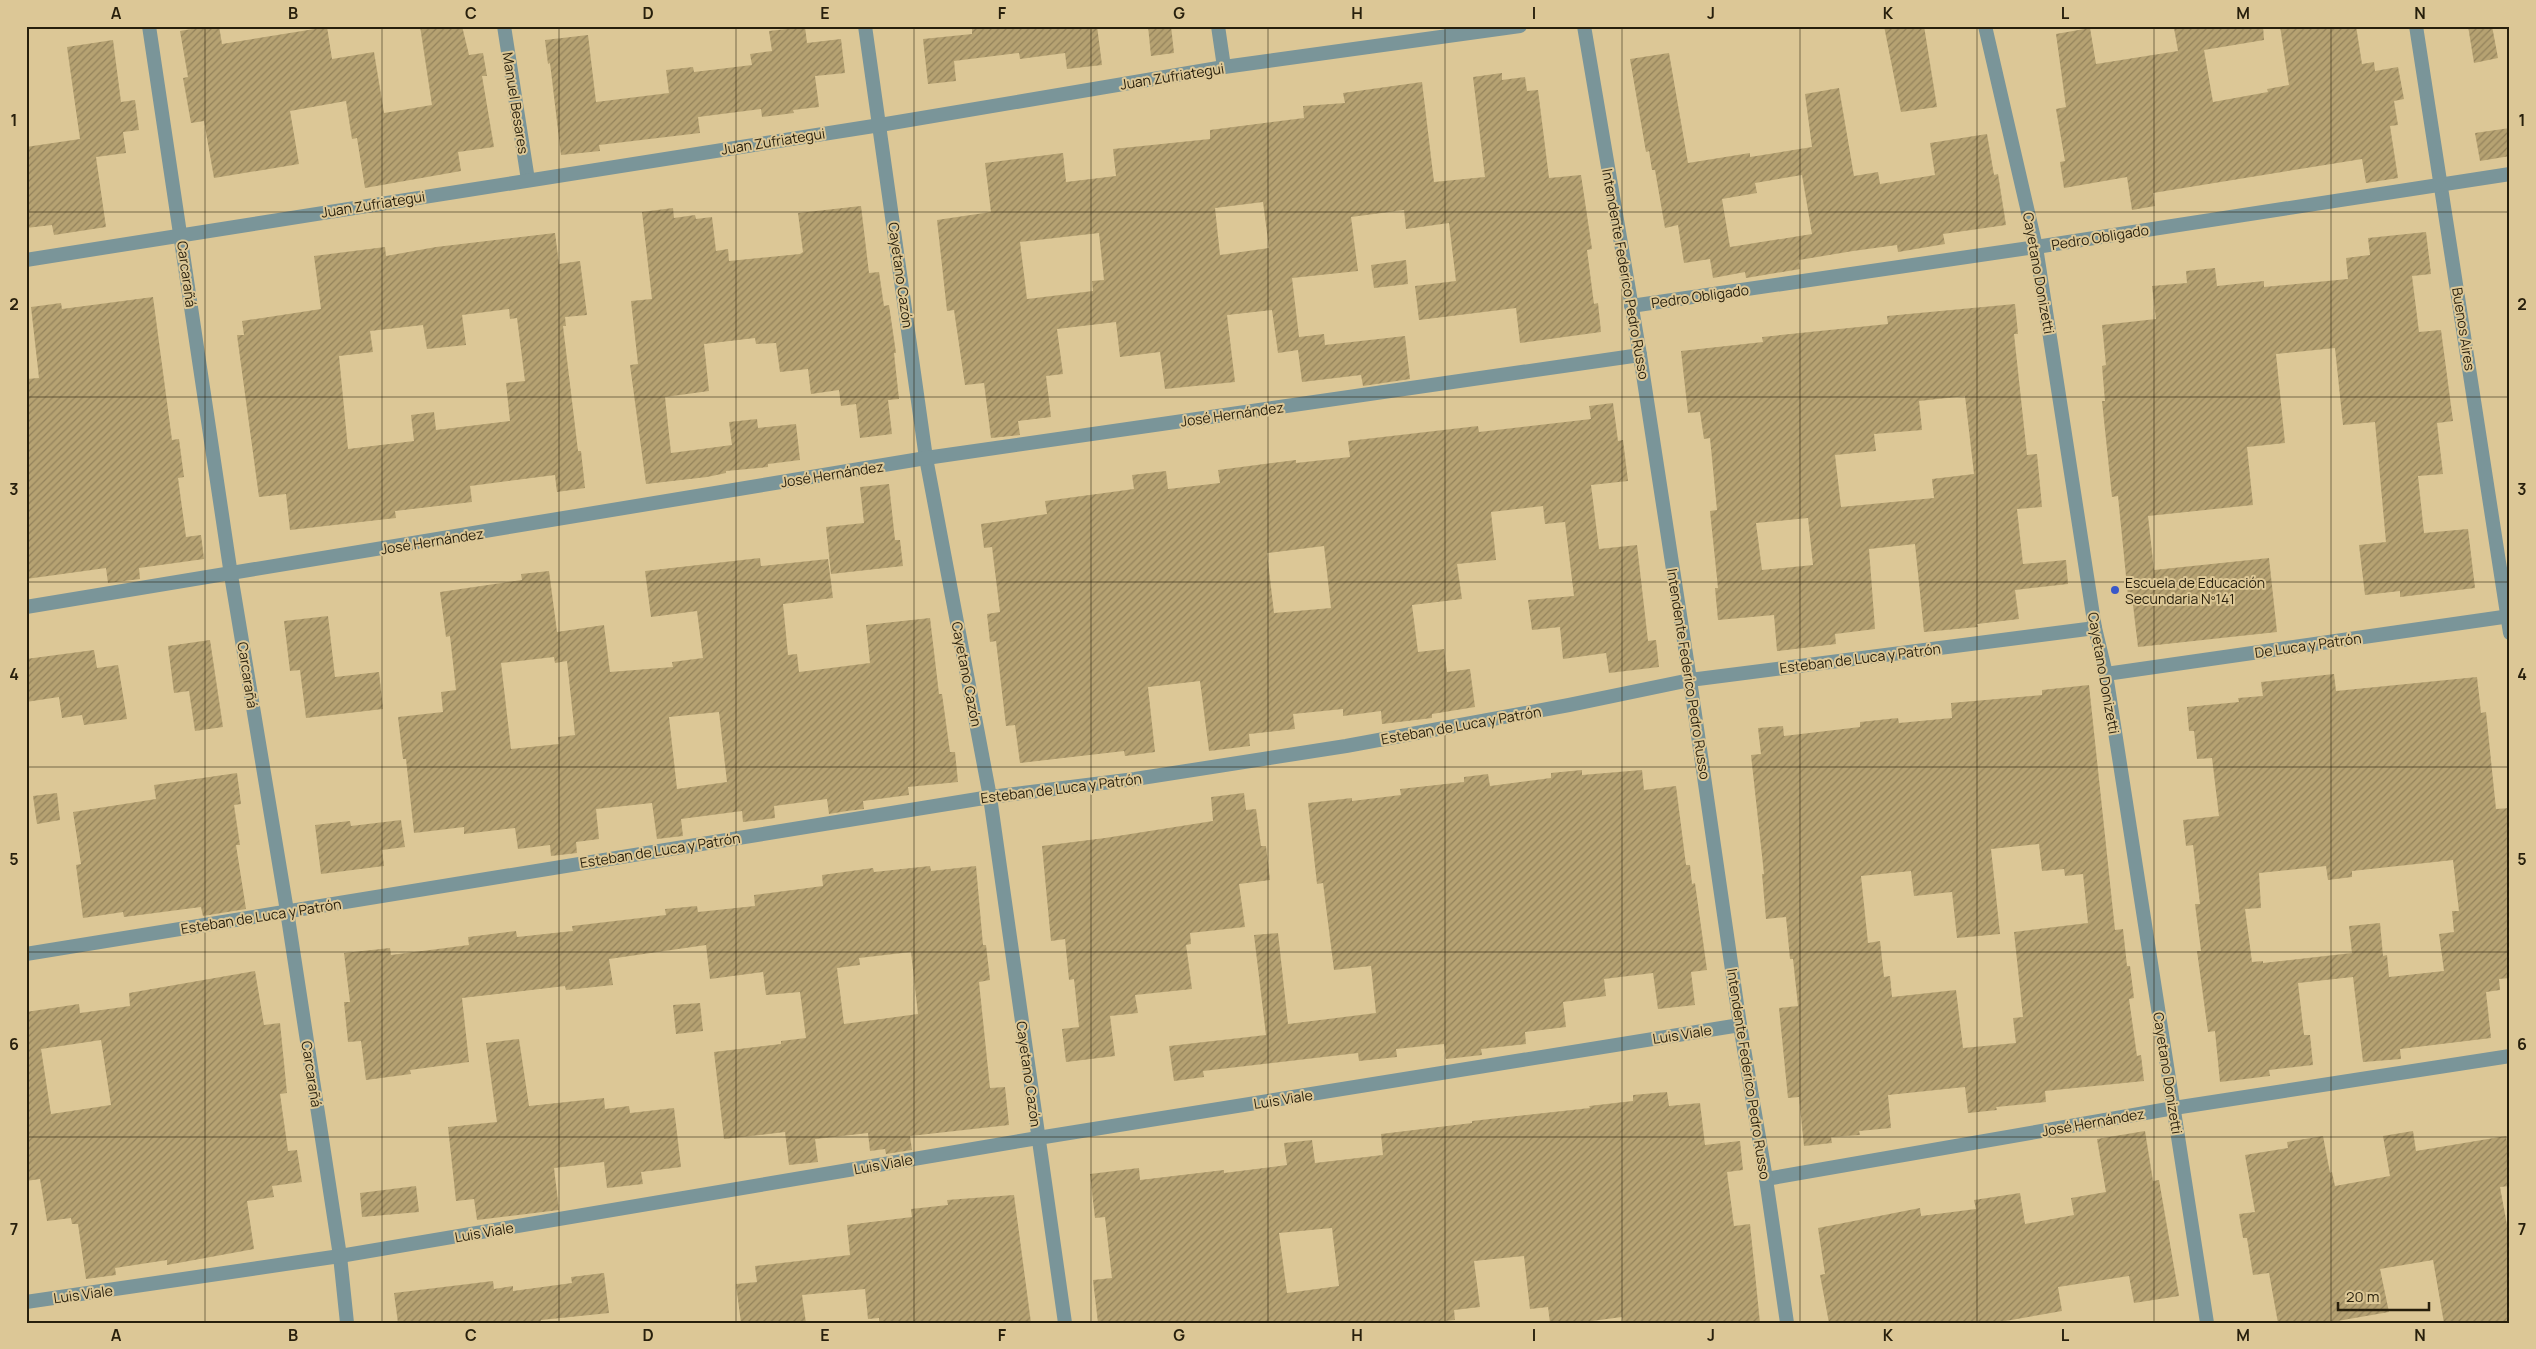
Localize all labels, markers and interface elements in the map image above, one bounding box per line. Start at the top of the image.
text: A [111,2,122,24]
text: B [288,2,298,24]
text: C [465,2,477,24]
text: D [642,2,654,24]
text: E [820,2,830,24]
text: F [998,2,1007,24]
text: G [1173,2,1185,24]
text: H [1351,2,1363,24]
text: I [1532,2,1536,24]
text: J [1707,2,1715,24]
text: K [1883,2,1894,24]
text: L [2061,2,2070,24]
text: M [2236,2,2250,24]
text: N [2414,2,2426,24]
street label: Manuel Besares [499,51,533,155]
street label: Juan Zufriategui [1119,58,1225,94]
text: 1 [10,109,18,131]
text: 1 [2518,109,2526,131]
street label: Juan Zufriategui [720,123,826,159]
street label: Intendente Federico Pedro Russo [1598,167,1654,381]
street label: Juan Zufriategui [320,186,426,222]
street label: Cayetano Donizetti [2019,211,2059,335]
street label: Pedro Obligado [2050,220,2150,254]
street label: Cayetano Cazón [884,221,918,329]
street label: Carcarañá [173,240,201,308]
street label: Pedro Obligado [1650,280,1750,312]
street label: Buenos Aires [2448,286,2480,372]
text: 2 [9,293,19,315]
text: 2 [2517,293,2527,315]
street label: José Hernández [1179,397,1285,431]
street label: José Hernández [779,456,885,492]
text: 3 [9,478,19,500]
text: 3 [2517,478,2527,500]
street label: José Hernández [379,523,485,559]
street label: Intendente Federico Pedro Russo [1663,567,1715,781]
place label: Escuela de Educación Secundaria Nº141 [2125,573,2265,608]
marker: Escuela de Educación Secundaria Nº141 [2109,584,2121,596]
street label: Cayetano Donizetti [2084,611,2124,735]
street label: Cayetano Cazón [948,620,986,728]
street label: De Luca y Patrón [2254,628,2362,662]
street label: Esteban de Luca y Patrón [1778,639,1942,677]
street label: Carcarañá [233,641,263,709]
text: 4 [9,663,19,685]
text: 4 [2517,663,2527,685]
street label: Esteban de Luca y Patrón [1379,702,1543,748]
street label: Esteban de Luca y Patrón [979,769,1143,807]
street label: Esteban de Luca y Patrón [578,828,742,872]
text: 5 [9,848,19,870]
text: 5 [2517,848,2527,870]
street label: Esteban de Luca y Patrón [179,894,343,938]
street label: Intendente Federico Pedro Russo [1723,967,1775,1181]
street label: Cayetano Donizetti [2149,1011,2187,1135]
street label: Cayetano Cazón [1012,1020,1046,1128]
street label: Luis Viale [1651,1020,1713,1048]
text: 6 [9,1033,19,1055]
text: 6 [2517,1033,2527,1055]
street label: Carcarañá [297,1040,327,1108]
street label: Luis Viale [1252,1085,1314,1113]
street label: José Hernández [2040,1104,2146,1140]
street label: Luis Viale [852,1149,914,1179]
street label: Luis Viale [453,1217,515,1247]
text: 7 [10,1218,18,1240]
text: 7 [2518,1218,2526,1240]
scale bar [2338,1279,2430,1311]
street label: Luis Viale [52,1280,114,1308]
text: 20 m [2346,1286,2379,1307]
text: A [111,1324,122,1346]
text: B [288,1324,298,1346]
text: C [465,1324,477,1346]
text: D [642,1324,654,1346]
text: E [820,1324,830,1346]
text: F [998,1324,1007,1346]
text: G [1173,1324,1185,1346]
text: H [1351,1324,1363,1346]
text: I [1532,1324,1536,1346]
text: J [1707,1324,1715,1346]
text: K [1883,1324,1894,1346]
text: L [2061,1324,2070,1346]
text: M [2236,1324,2250,1346]
text: N [2414,1324,2426,1346]

